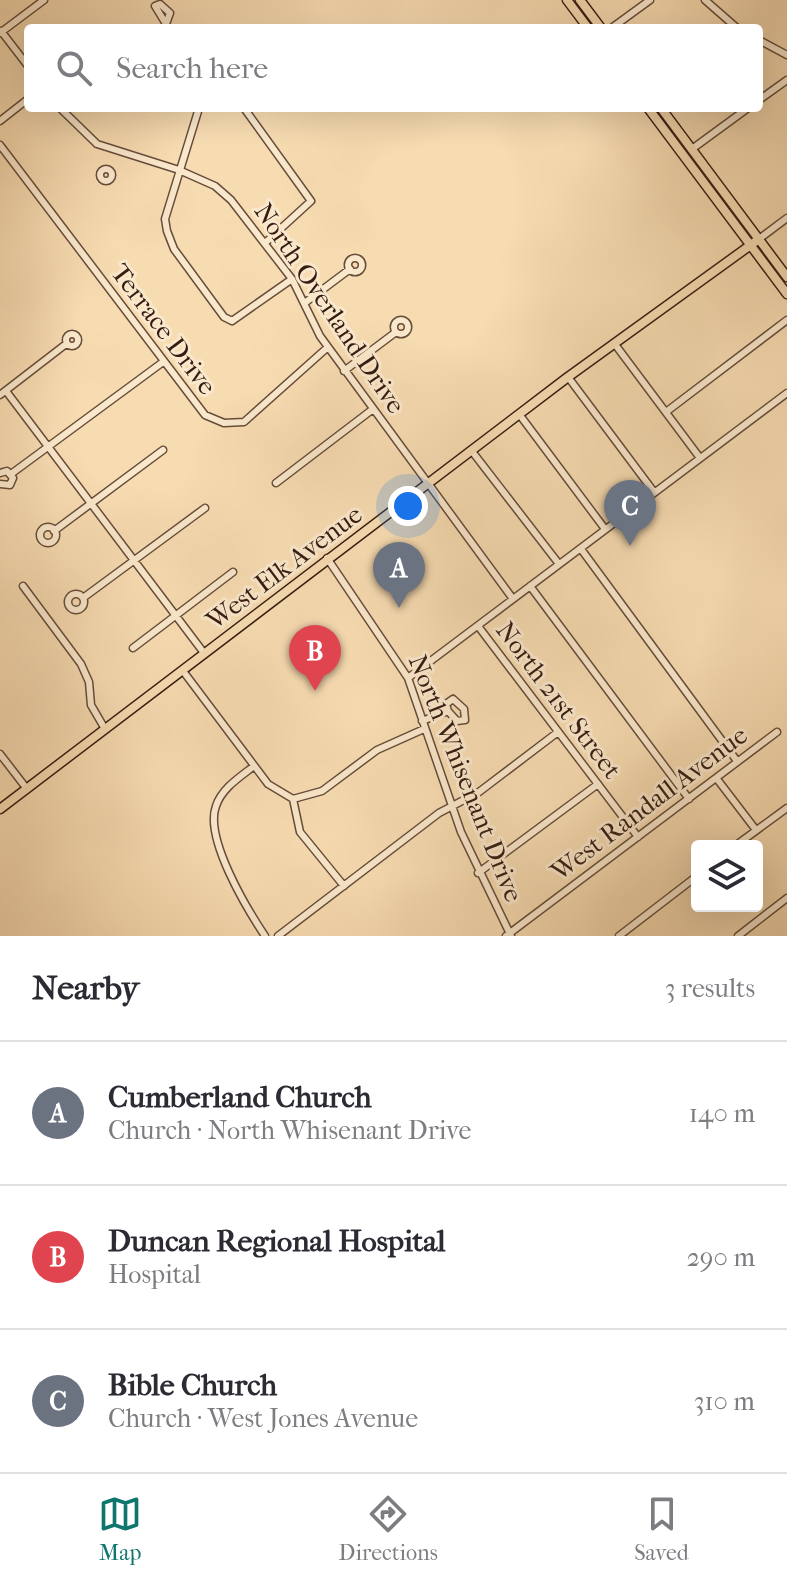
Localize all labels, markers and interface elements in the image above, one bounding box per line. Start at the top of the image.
search box [24,24,763,112]
icon: search [52,46,96,90]
text: Search here [116,51,268,86]
street label: North Overland Drive [248,197,412,420]
street label: Terrace Drive [104,258,223,401]
pin: C [604,480,656,546]
your location [388,486,428,526]
street label: West Elk Avenue [199,499,368,637]
pin: A [373,542,425,608]
street label: North 21st Street [489,616,628,786]
pin: B [289,625,341,691]
street label: North Whisenant Drive [402,650,529,906]
street label: West Randall Avenue [544,719,754,888]
map controls [691,840,763,912]
button: layers [691,840,763,912]
text: Nearby [32,968,139,1008]
text: 3 results [665,973,755,1004]
text: Cumberland Church [108,1080,372,1115]
text: A [50,1098,66,1129]
text: 140 m [689,1098,755,1129]
text: Church · North Whisenant Drive [108,1115,471,1146]
text: Duncan Regional Hospital [108,1224,446,1259]
text: B [50,1242,66,1273]
text: 290 m [686,1242,755,1273]
text: Hospital [108,1259,201,1290]
text: Bible Church [108,1368,277,1403]
text: C [49,1386,67,1417]
text: 310 m [694,1386,755,1417]
text: Church · West Jones Avenue [108,1403,418,1434]
tab: Map [98,1492,142,1566]
tab: Directions [339,1492,438,1566]
tab: Saved [634,1492,689,1566]

